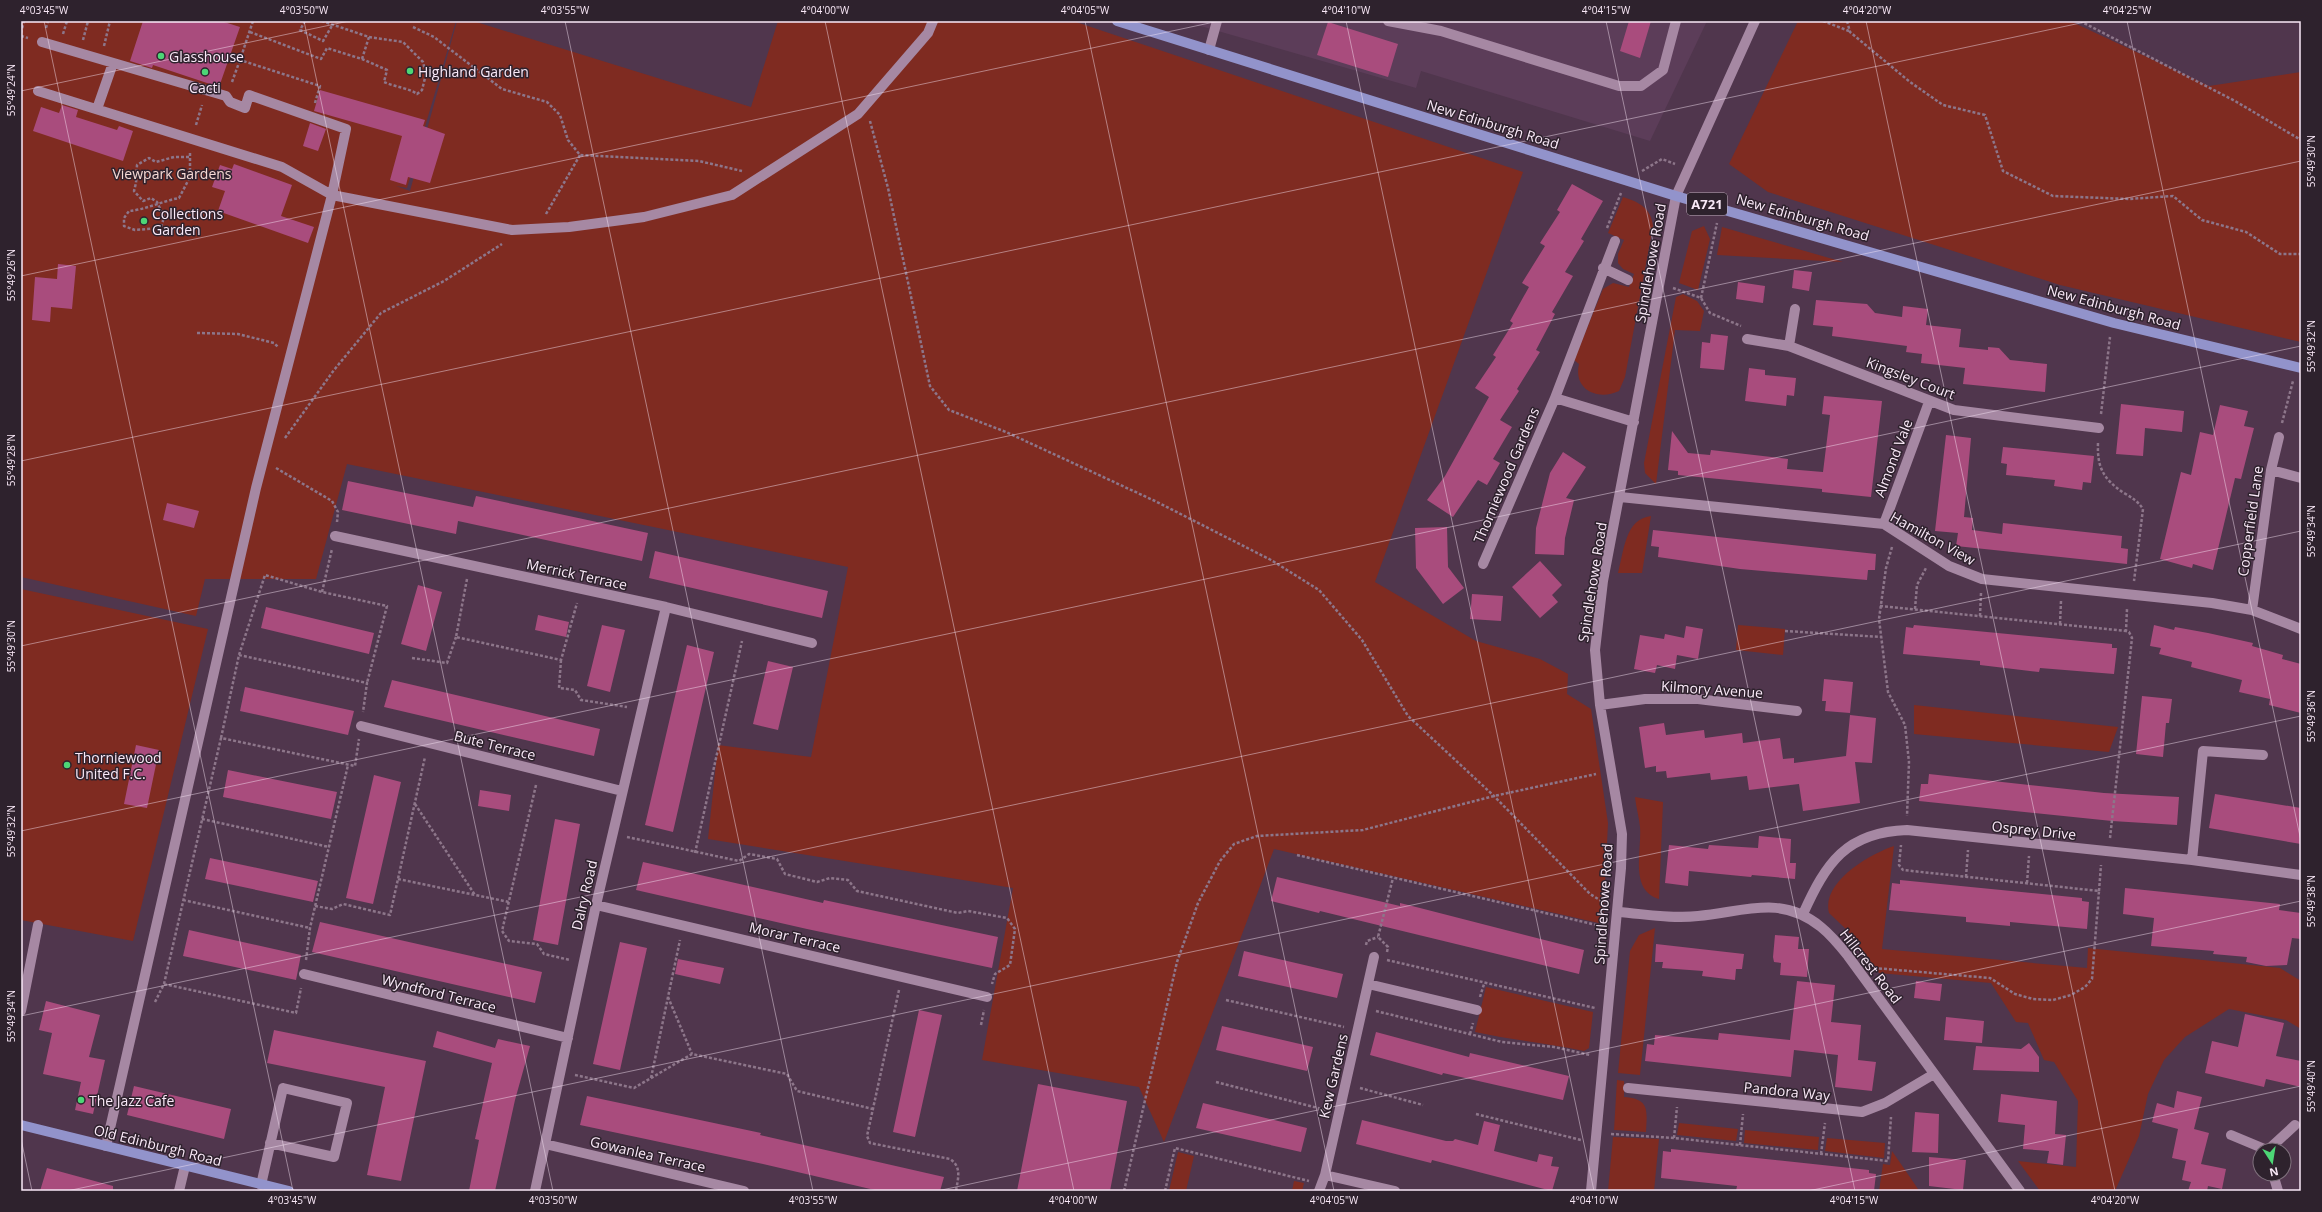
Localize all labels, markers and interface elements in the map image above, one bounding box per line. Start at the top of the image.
text: 4°03'45"W [20,3,69,17]
text: 4°03'50"W [280,3,329,17]
text: 4°03'55"W [541,3,590,17]
text: 4°04'00"W [801,3,850,17]
text: 4°04'05"W [1061,3,1110,17]
text: 4°04'10"W [1322,3,1371,17]
text: 4°04'15"W [1582,3,1631,17]
text: 4°04'20"W [1843,3,1892,17]
text: 4°04'25"W [2103,3,2152,17]
place label: Glasshouse [169,47,244,66]
marker: Glasshouse [156,51,166,61]
place label: Highland Garden [418,62,529,81]
text: 55°49'24"N [4,64,18,116]
marker: Highland Garden [405,66,415,76]
marker: Cacti [200,67,210,77]
place label: Cacti [189,78,221,97]
street label: New Edinburgh Road [1424,95,1562,153]
text: 55°49'30"N [2304,135,2318,187]
park label: Viewpark Gardens [112,164,232,183]
street label: New Edinburgh Road [1734,189,1872,245]
road number: A721 [1687,193,1727,215]
street label: Spindlehowe Road [1630,202,1670,324]
place label: Collections Garden [152,204,223,239]
marker: Collections Garden [139,216,149,226]
text: 55°49'26"N [4,249,18,301]
street label: New Edinburgh Road [2045,280,2183,334]
text: 55°49'32"N [2304,320,2318,372]
street label: Kingsley Court [1864,352,1958,404]
street label: Thorniewood Gardens [1469,404,1543,546]
street label: Almond Vale [1869,416,1917,500]
text: 55°49'28"N [4,434,18,486]
street label: Copperfield Lane [2233,464,2267,577]
text: 55°49'34"N [2304,505,2318,557]
street label: Hamilton View [1887,507,1979,569]
street label: Spindlehowe Road [1573,521,1611,643]
street label: Merrick Terrace [525,554,629,594]
text: 55°49'30"N [4,620,18,672]
street label: Kilmory Avenue [1660,676,1764,702]
text: 55°49'36"N [2304,690,2318,742]
street label: Bute Terrace [452,726,538,764]
place label: Thorniewood United F.C. [75,748,162,783]
marker: Thorniewood United F.C. [62,760,72,770]
text: 55°49'32"N [4,805,18,857]
street label: Osprey Drive [1991,816,2077,844]
street label: Spindlehowe Road [1589,843,1617,965]
street label: Dalry Road [567,858,601,932]
text: 55°49'38"N [2304,875,2318,927]
street label: Morar Terrace [747,917,843,957]
street label: Hillcrest Road [1836,925,1906,1007]
street label: Wyndford Terrace [380,970,498,1016]
text: 55°49'34"N [4,990,18,1042]
street label: Kew Gardens [1314,1032,1352,1120]
text: 55°49'40"N [2304,1060,2318,1112]
street label: Pandora Way [1743,1077,1832,1105]
place label: The Jazz Cafe [89,1091,174,1110]
marker: The Jazz Cafe [76,1095,86,1105]
street label: Old Edinburgh Road [92,1120,224,1170]
street label: Gowanlea Terrace [588,1131,708,1177]
north arrow [2252,1142,2292,1182]
text: N [2268,1164,2280,1181]
text: 4°03'45"W [268,1193,317,1207]
text: 4°03'50"W [529,1193,578,1207]
text: 4°03'55"W [789,1193,838,1207]
text: 4°04'00"W [1049,1193,1098,1207]
text: 4°04'05"W [1310,1193,1359,1207]
text: 4°04'10"W [1570,1193,1619,1207]
text: 4°04'15"W [1830,1193,1879,1207]
text: 4°04'20"W [2091,1193,2140,1207]

